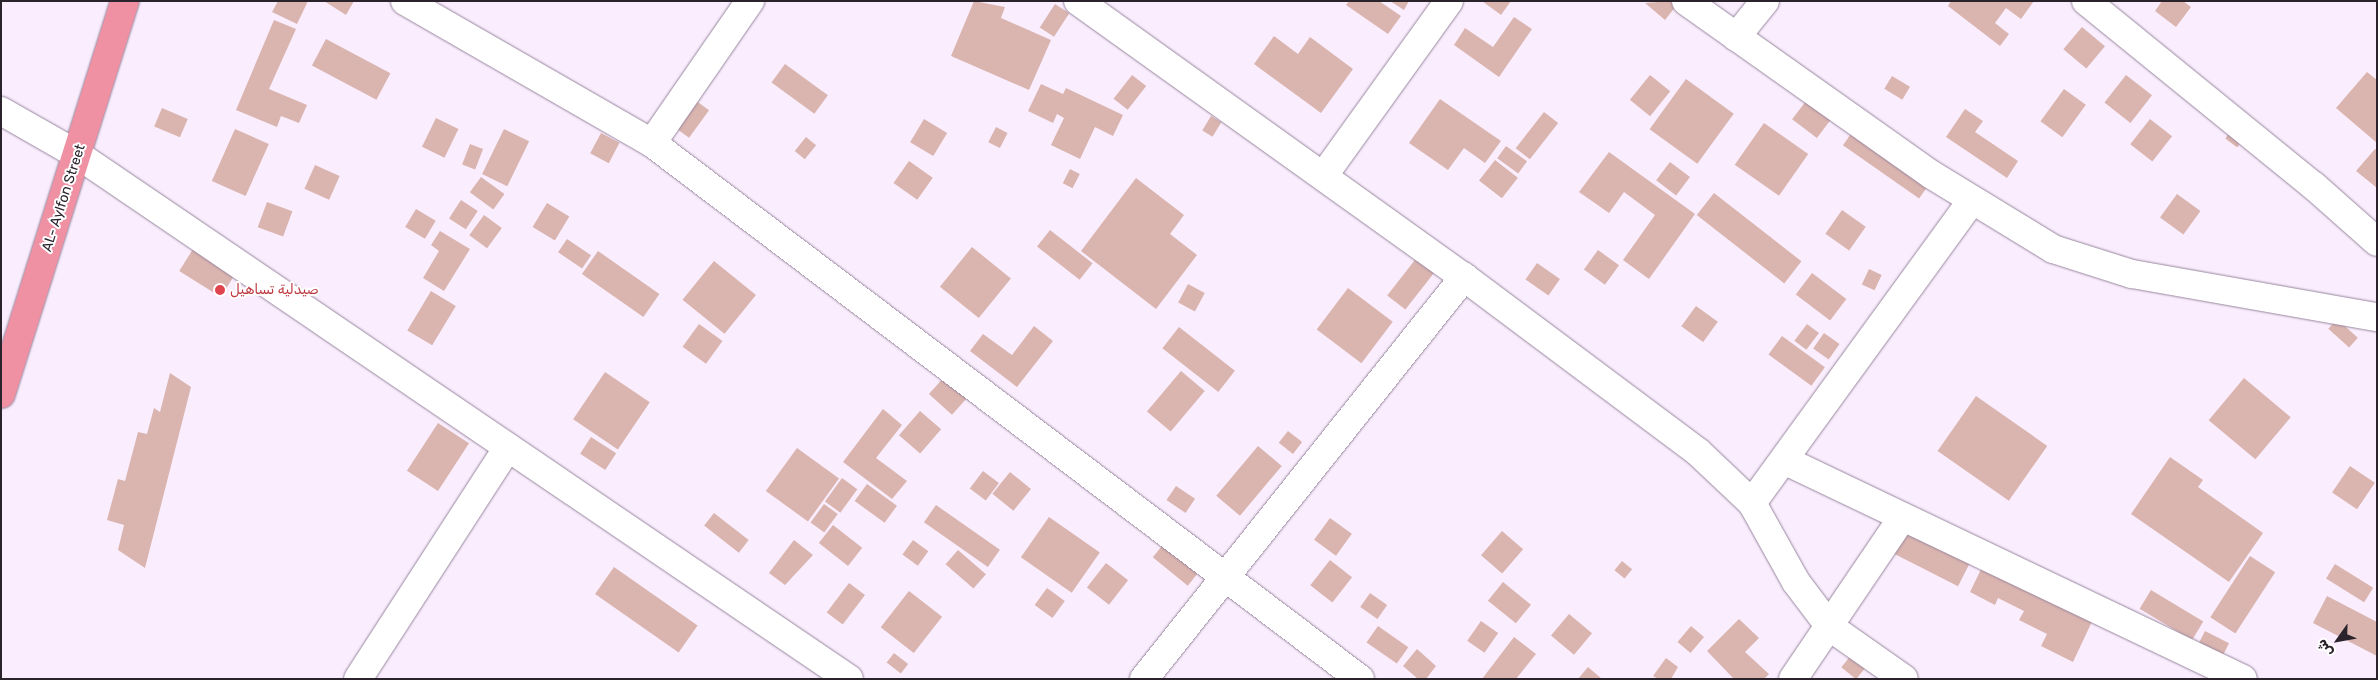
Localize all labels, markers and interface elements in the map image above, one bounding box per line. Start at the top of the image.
street label: AL- Aylfon Street [39,142,89,254]
place label: صيدلية تساهيل [230,282,319,298]
marker: صيدلية تساهيل [214,284,226,296]
north arrow [2313,615,2363,665]
text: ش [2313,636,2337,660]

